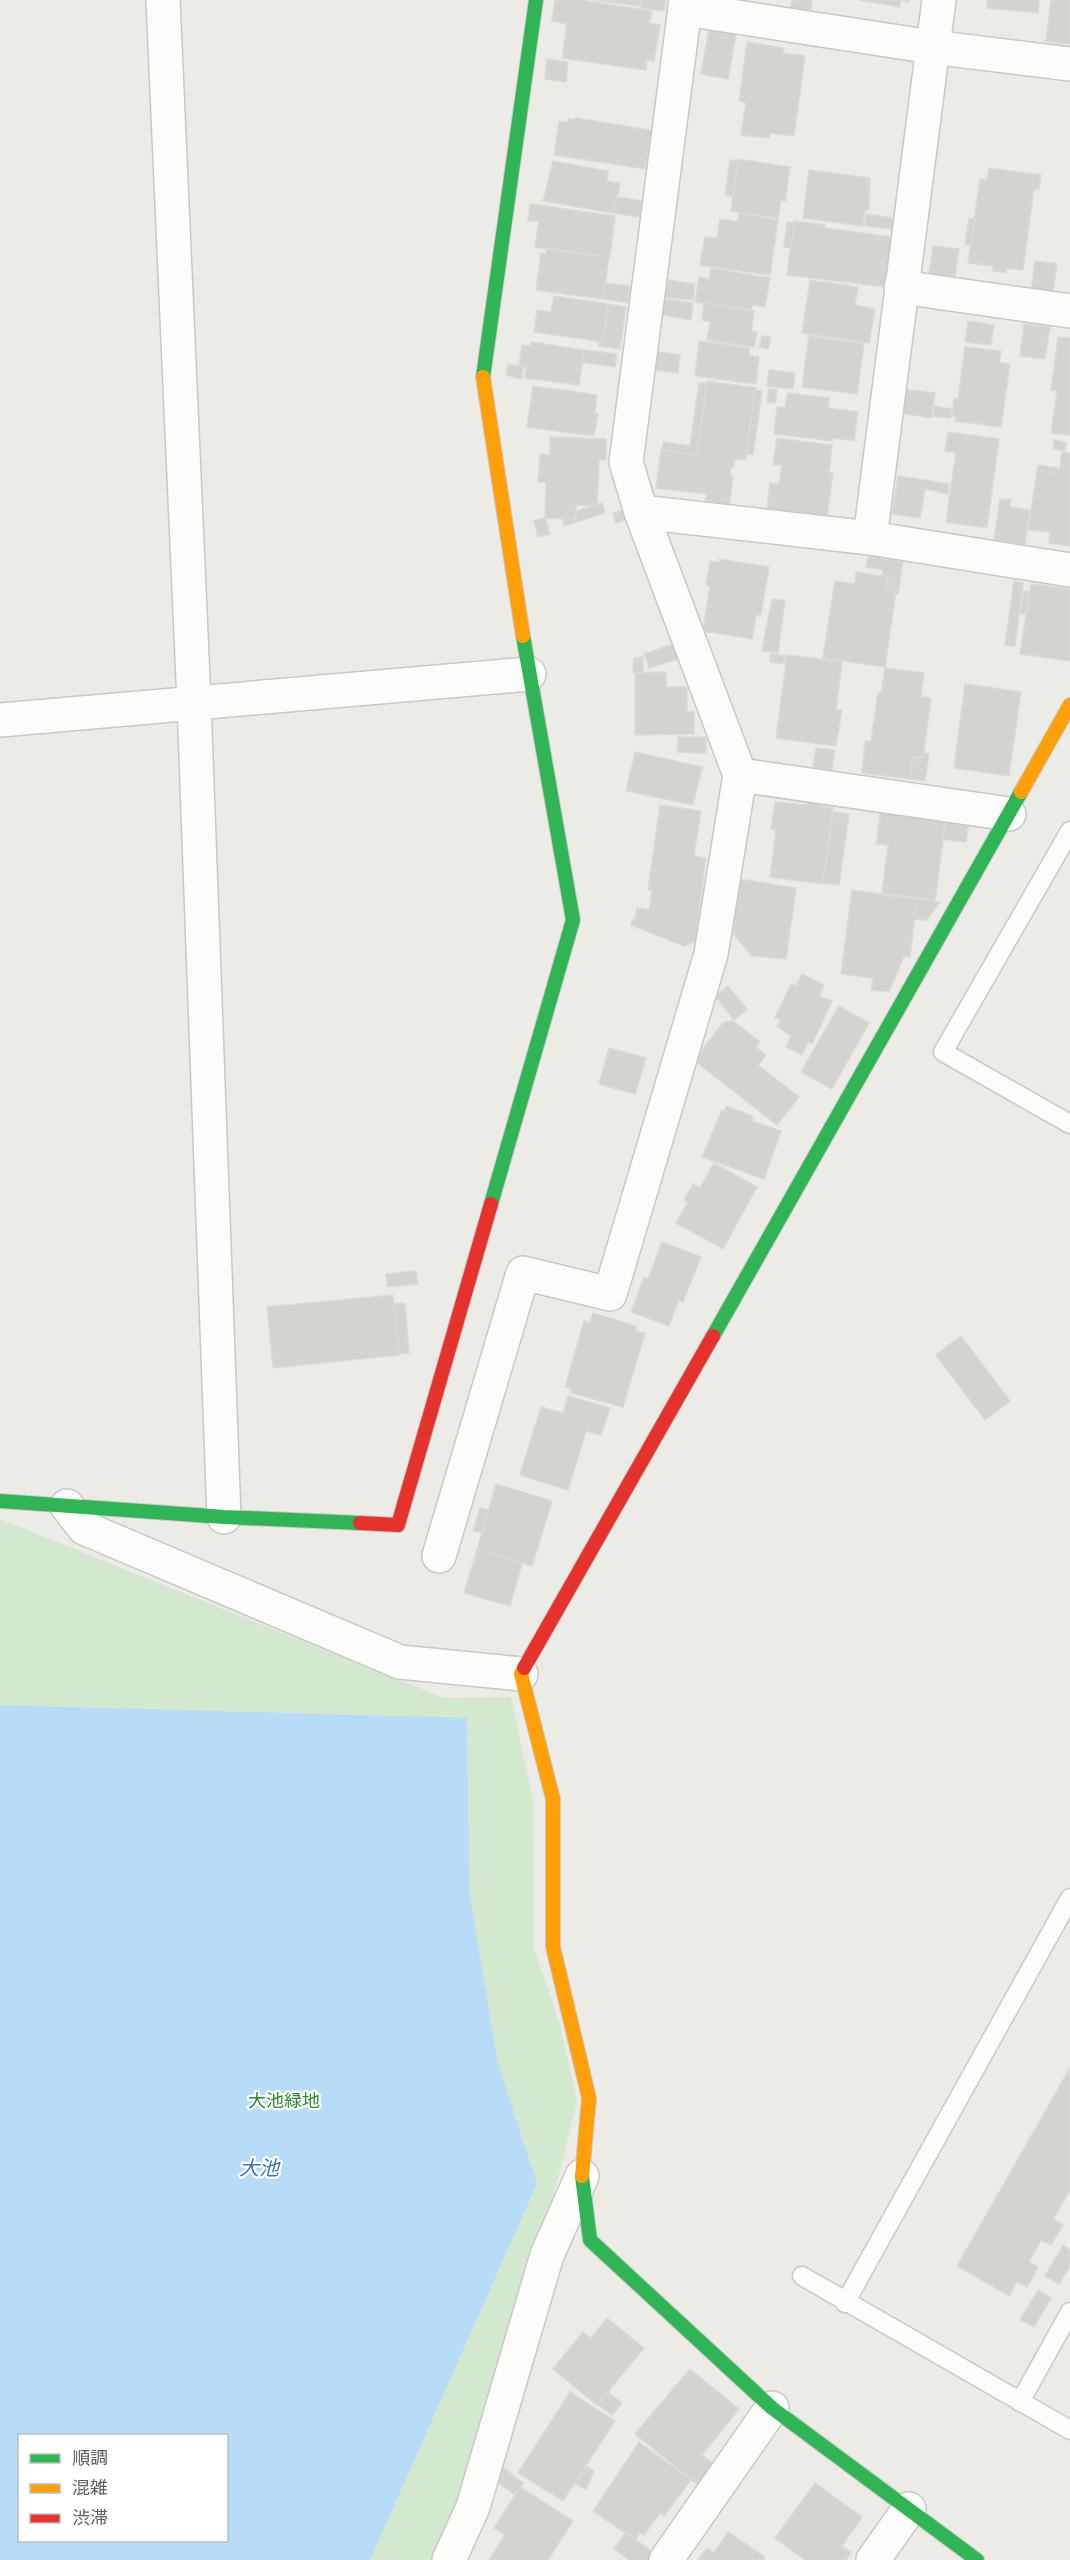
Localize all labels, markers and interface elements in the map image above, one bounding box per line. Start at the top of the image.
park label: 大池緑地 [248,2090,320,2112]
water label: 大池 [239,2156,281,2180]
legend [18,2434,228,2542]
text: 順調 [72,2447,108,2469]
text: 混雑 [72,2477,108,2499]
text: 渋滞 [72,2507,108,2529]

